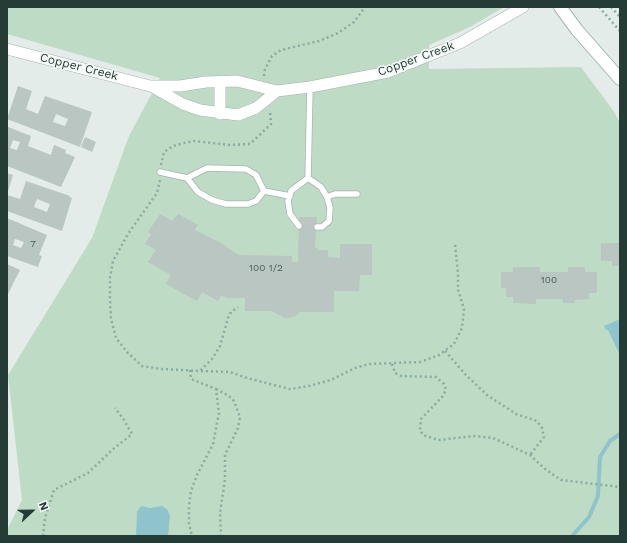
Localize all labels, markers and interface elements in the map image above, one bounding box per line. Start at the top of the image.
street label: Copper Creek [376,39,456,79]
street label: Copper Creek [38,50,120,84]
house number: 7 [30,238,36,250]
house number: 100 1/2 [249,262,283,274]
house number: 100 [541,274,557,286]
north arrow [12,491,52,531]
text: N [36,500,51,513]

